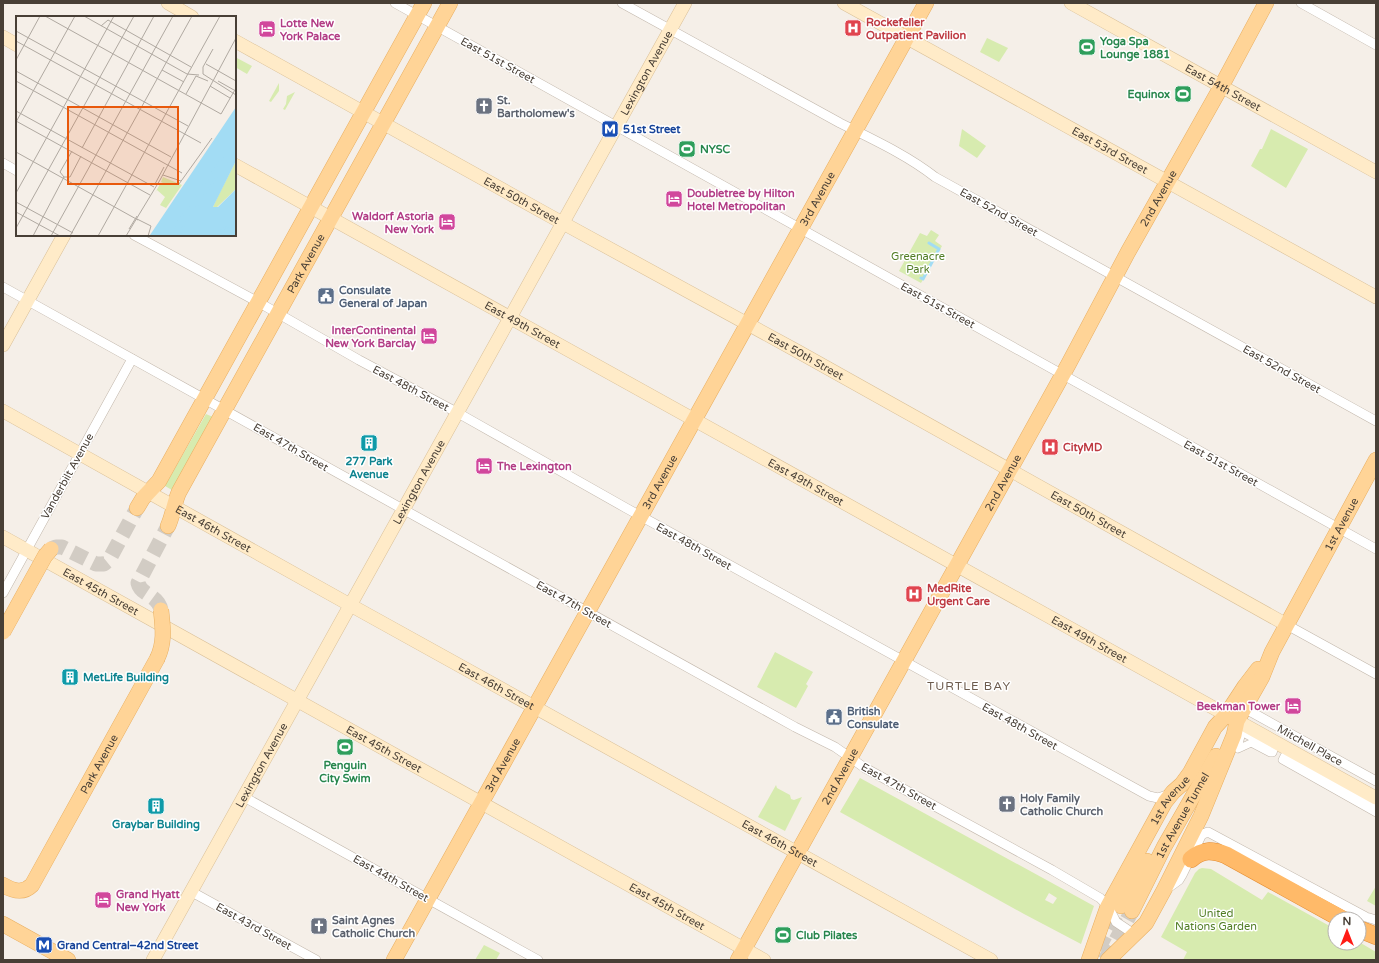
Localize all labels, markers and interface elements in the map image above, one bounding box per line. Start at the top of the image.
inset map [16,16,236,236]
place label: Rockefeller Outpatient Pavilion [866,16,966,43]
place label: Lotte New York Palace [280,17,341,43]
hospital icon: Rockefeller Outpatient Pavilion [843,18,863,38]
hotel icon: Lotte New York Palace [257,19,277,39]
street label: Lexington Avenue [618,29,675,118]
street label: East 51st Street [458,35,537,86]
place label: Yoga Spa Lounge 1881 [1100,35,1170,62]
sports icon: Yoga Spa Lounge 1881 [1077,37,1097,57]
street label: East 54th Street [1183,62,1263,114]
sports icon: Equinox [1173,84,1193,104]
place label: Equinox [1128,88,1170,102]
place label: St. Bartholomew's [497,94,575,120]
church icon: St. Bartholomew's [474,96,494,116]
metro station icon: 51st Street [600,119,620,139]
place label: 51st Street [623,123,681,136]
street label: East 53rd Street [1070,124,1150,177]
sports icon: NYSC [677,139,697,159]
place label: NYSC [700,143,731,156]
street label: 2nd Avenue [1138,168,1180,229]
street label: 3rd Avenue [797,169,838,228]
street label: East 50th Street [481,175,562,227]
street label: East 52nd Street [957,186,1040,239]
place label: Doubletree by Hilton Hotel Metropolitan [687,187,795,214]
hotel icon: Doubletree by Hilton Hotel Metropolitan [664,189,684,209]
place label: Waldorf Astoria New York [352,210,434,236]
hotel icon: Waldorf Astoria New York [437,212,457,232]
street label: Park Avenue [284,232,328,296]
park label: Greenacre Park [891,250,945,276]
street label: East 51st Street [898,280,977,331]
place label: Consulate General of Japan [339,284,428,311]
public building icon: Consulate General of Japan [316,286,336,306]
street label: East 49th Street [482,299,563,351]
place label: InterContinental New York Barclay [325,324,416,351]
hotel icon: InterContinental New York Barclay [419,326,439,346]
street label: East 50th Street [765,330,846,383]
street label: East 52nd Street [1240,343,1323,396]
street label: East 48th Street [370,363,451,414]
street label: East 47th Street [251,421,331,474]
street label: Vanderbilt Avenue [38,431,96,521]
building icon: 277 Park Avenue [359,433,379,453]
hospital icon: CityMD [1040,437,1060,457]
street label: Lexington Avenue [391,438,448,527]
street label: East 51st Street [1181,438,1260,489]
place label: CityMD [1063,441,1102,455]
street label: 2nd Avenue [982,452,1024,513]
street label: 3rd Avenue [640,453,681,512]
place label: 277 Park Avenue [345,455,393,481]
hotel icon: The Lexington [474,456,494,476]
street label: East 49th Street [766,456,846,508]
place label: The Lexington [496,460,572,474]
street label: East 50th Street [1048,488,1129,541]
street label: 1st Avenue [1322,496,1361,553]
street label: East 46th Street [173,503,253,555]
street label: East 48th Street [654,520,734,573]
street label: East 45th Street [61,566,141,618]
street label: East 47th Street [534,578,614,631]
place label: MedRite Urgent Care [927,582,991,609]
hospital icon: MedRite Urgent Care [904,584,924,604]
street label: East 49th Street [1049,613,1129,666]
street label: East 46th Street [456,660,536,713]
building icon: MetLife Building [60,667,80,687]
place label: MetLife Building [83,671,169,685]
district label: TURTLE BAY [927,679,1011,693]
hotel icon: Beekman Tower [1283,696,1303,716]
street label: East 48th Street [980,700,1060,753]
place label: Beekman Tower [1196,700,1281,713]
place label: British Consulate [847,705,900,731]
public building icon: British Consulate [824,707,844,727]
street label: Lexington Avenue [233,721,290,810]
street label: Mitchell Place [1275,722,1345,769]
street label: East 45th Street [344,723,424,775]
street label: Park Avenue [78,732,121,796]
street label: 3rd Avenue [482,736,523,795]
sports icon: Penguin City Swim [335,737,355,757]
street label: 2nd Avenue [819,746,861,807]
place label: Penguin City Swim [319,759,371,786]
street label: East 47th Street [859,760,939,813]
street label: 1st Avenue Tunnel [1153,770,1212,861]
street label: 1st Avenue [1148,773,1193,827]
place label: Holy Family Catholic Church [1020,792,1103,818]
church icon: Holy Family Catholic Church [997,794,1017,814]
building icon: Graybar Building [146,796,166,816]
street label: East 46th Street [740,817,820,870]
place label: Graybar Building [112,818,200,832]
street label: East 44th Street [351,852,431,905]
street label: East 45th Street [627,880,707,933]
place label: Grand Hyatt New York [116,888,181,914]
hotel icon: Grand Hyatt New York [93,890,113,910]
street label: East 43rd Street [214,900,294,953]
park label: United Nations Garden [1175,907,1257,933]
north arrow [1327,911,1367,951]
place label: Saint Agnes Catholic Church [332,914,415,940]
text: N [1343,915,1351,928]
church icon: Saint Agnes Catholic Church [309,916,329,936]
sports icon: Club Pilates [773,925,793,945]
place label: Club Pilates [796,929,858,942]
metro station icon: Grand Central–42nd Street [34,935,54,955]
place label: Grand Central–42nd Street [57,939,199,952]

